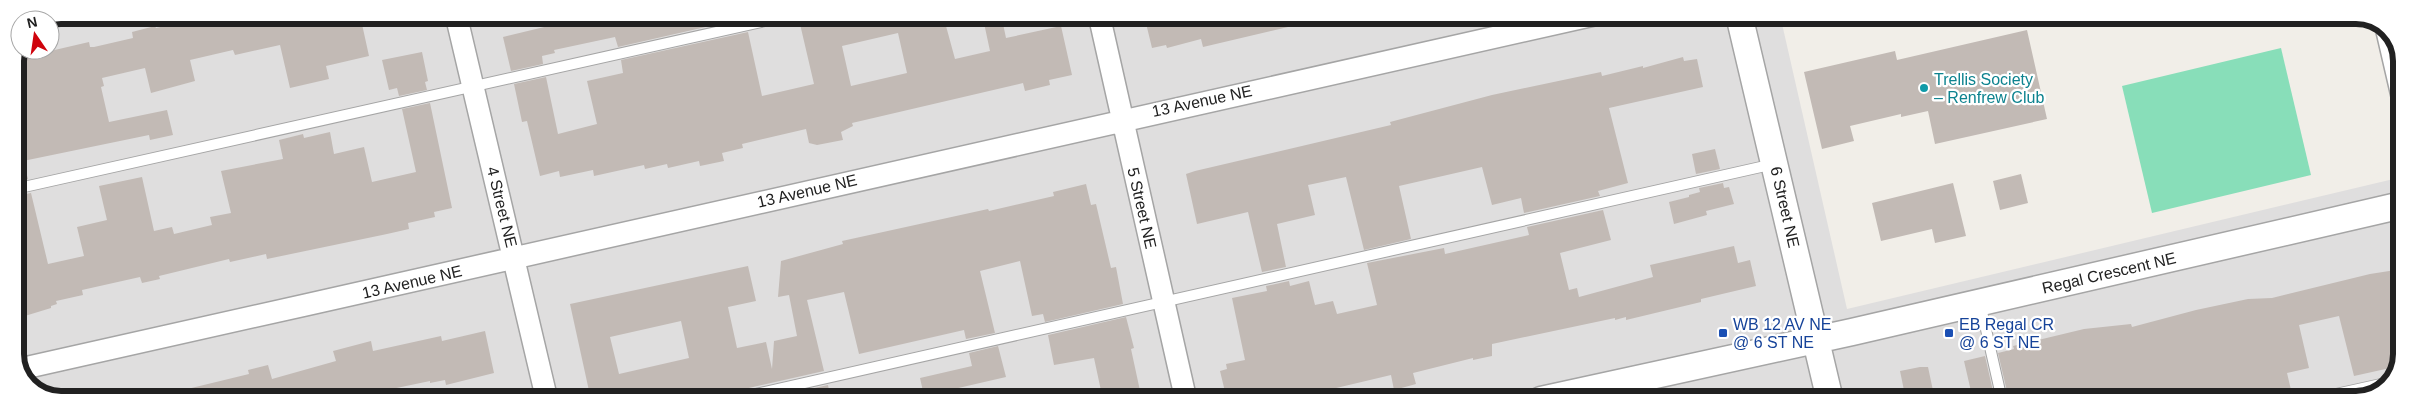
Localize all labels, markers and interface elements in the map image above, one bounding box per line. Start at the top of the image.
north arrow [10,10,60,60]
text: N [25,13,39,31]
place label: Trellis Society – Renfrew Club [1934,71,2044,106]
street label: 13 Avenue NE [1150,82,1254,120]
marker: Trellis Society – Renfrew Club [1918,82,1930,94]
street label: 4 Street NE [484,165,520,249]
street label: 6 Street NE [1767,165,1803,249]
street label: 5 Street NE [1124,166,1160,250]
street label: 13 Avenue NE [755,171,859,211]
street label: Regal Crescent NE [2040,249,2178,297]
street label: 13 Avenue NE [360,262,464,302]
place label: WB 12 AV NE @ 6 ST NE [1733,316,1831,351]
place label: EB Regal CR @ 6 ST NE [1959,316,2054,351]
marker: WB 12 AV NE @ 6 ST NE [1717,327,1729,339]
marker: EB Regal CR @ 6 ST NE [1943,327,1955,339]

